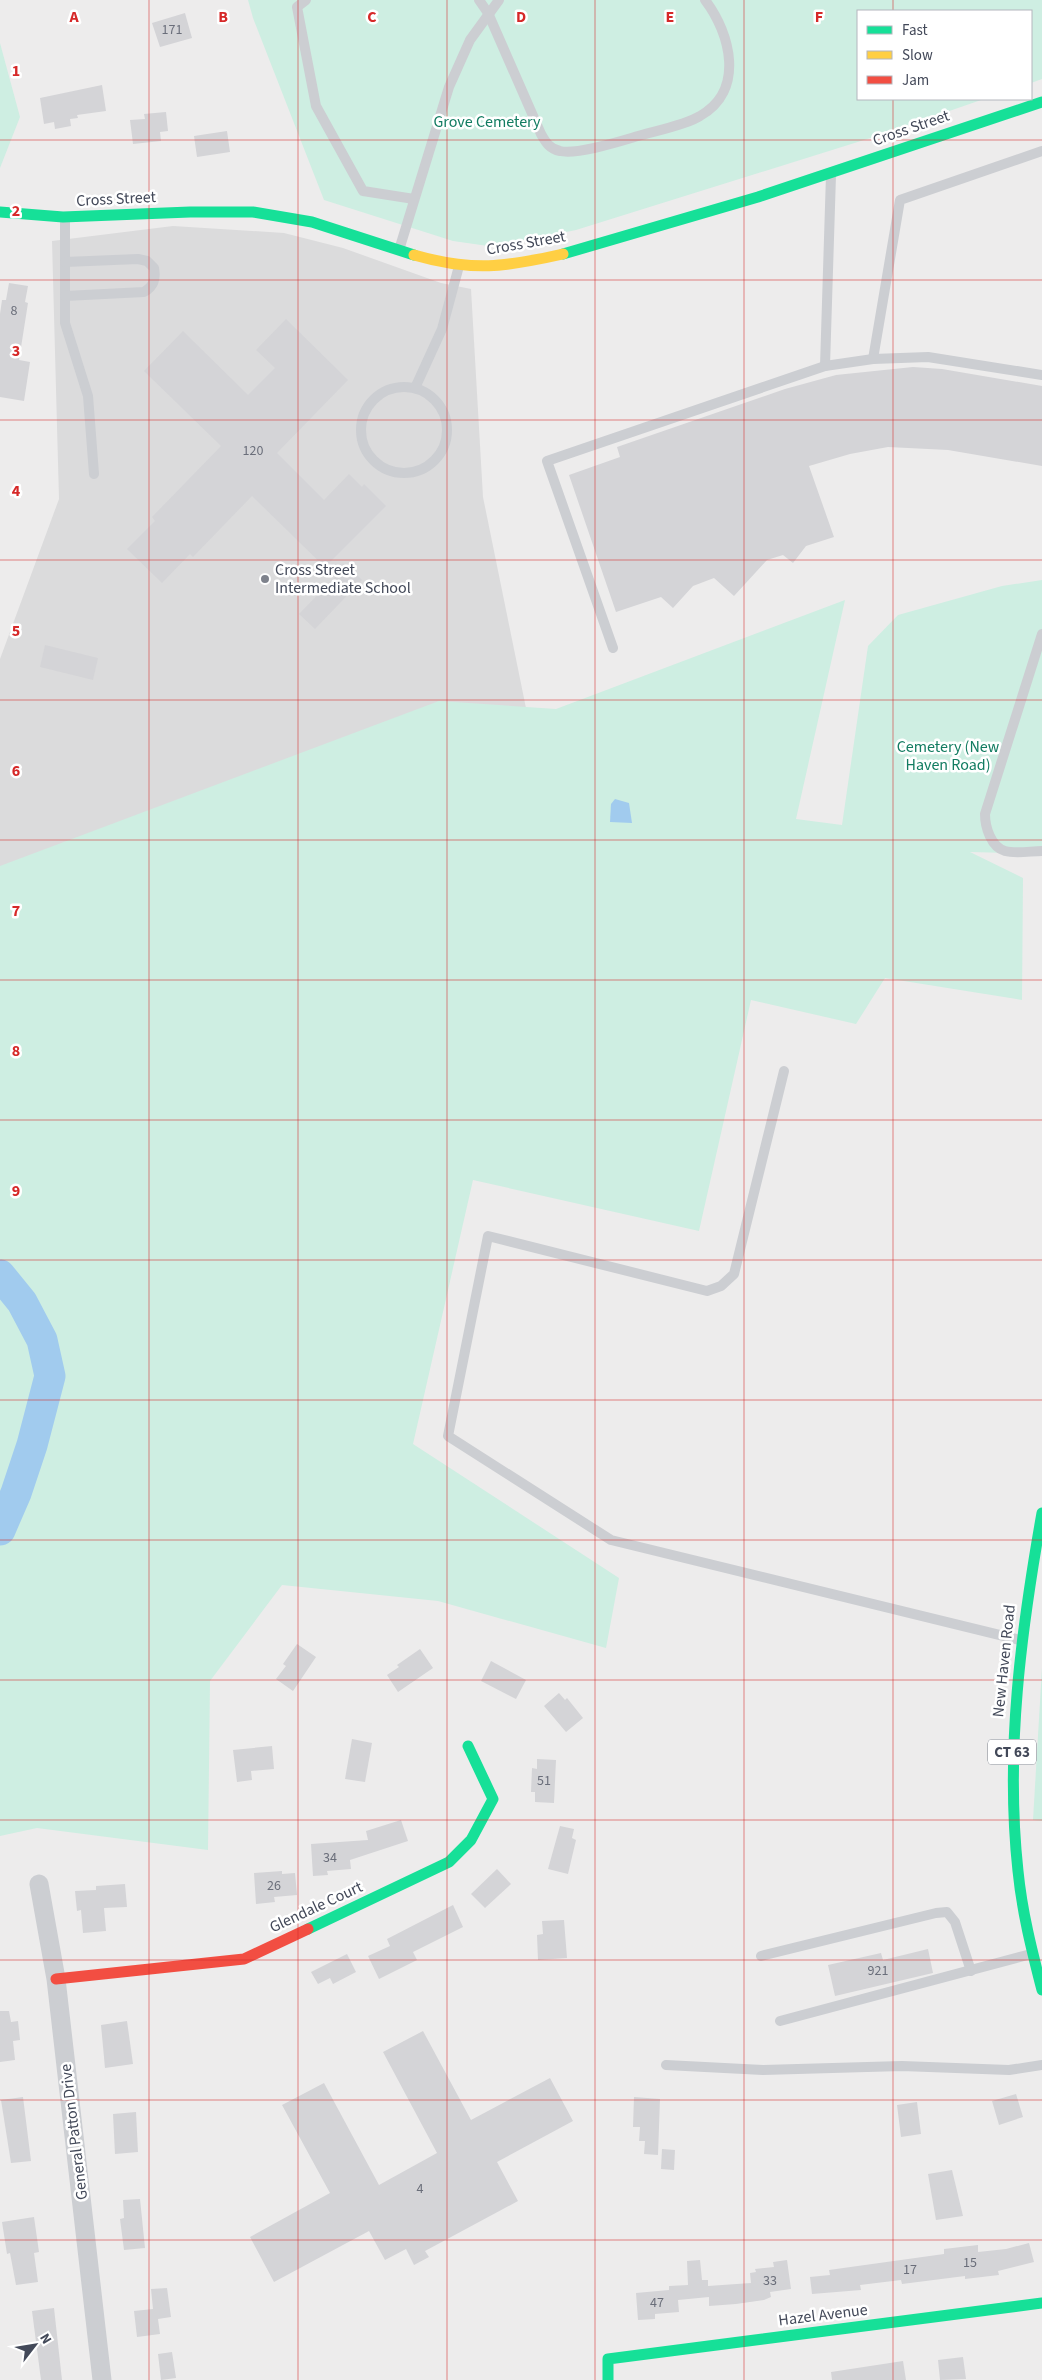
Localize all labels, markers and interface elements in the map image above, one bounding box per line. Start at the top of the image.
text: A [68,6,79,28]
text: B [218,6,228,28]
text: C [367,6,377,28]
text: D [516,6,526,28]
text: E [666,6,674,28]
text: F [815,6,823,28]
legend [857,10,1032,100]
house number: 171 [162,20,182,40]
text: Fast [902,20,928,41]
text: Slow [902,45,933,66]
text: 1 [12,60,20,82]
text: Jam [902,70,929,91]
street label: Cross Street [870,104,953,151]
park label: Grove Cemetery [433,111,541,133]
street label: Cross Street [76,186,157,212]
text: 2 [12,200,20,222]
street label: Cross Street [485,225,568,261]
house number: 8 [11,301,18,321]
text: 3 [12,340,20,362]
house number: 120 [243,441,263,461]
text: 4 [12,480,21,502]
place label: Cross Street Intermediate School [275,559,411,599]
marker: Cross Street Intermediate School [259,573,271,585]
text: 5 [12,620,20,642]
park label: Cemetery (New Haven Road) [897,736,1000,776]
text: 6 [12,760,20,782]
text: 7 [12,900,20,922]
text: 8 [12,1040,20,1062]
text: 9 [12,1180,20,1202]
street label: New Haven Road [987,1604,1021,1718]
road number: CT 63 [988,1740,1036,1764]
house number: 51 [537,1771,551,1791]
house number: 34 [323,1848,337,1868]
street label: Glendale Court [266,1876,367,1938]
house number: 26 [267,1876,281,1896]
house number: 921 [868,1961,888,1981]
street label: General Patton Drive [55,2063,93,2201]
house number: 4 [417,2179,424,2199]
house number: 15 [963,2253,977,2273]
house number: 17 [903,2260,917,2280]
house number: 33 [763,2271,777,2291]
house number: 47 [650,2293,664,2313]
street label: Hazel Avenue [777,2299,869,2331]
north arrow [10,2320,60,2370]
text: N [34,2330,56,2348]

